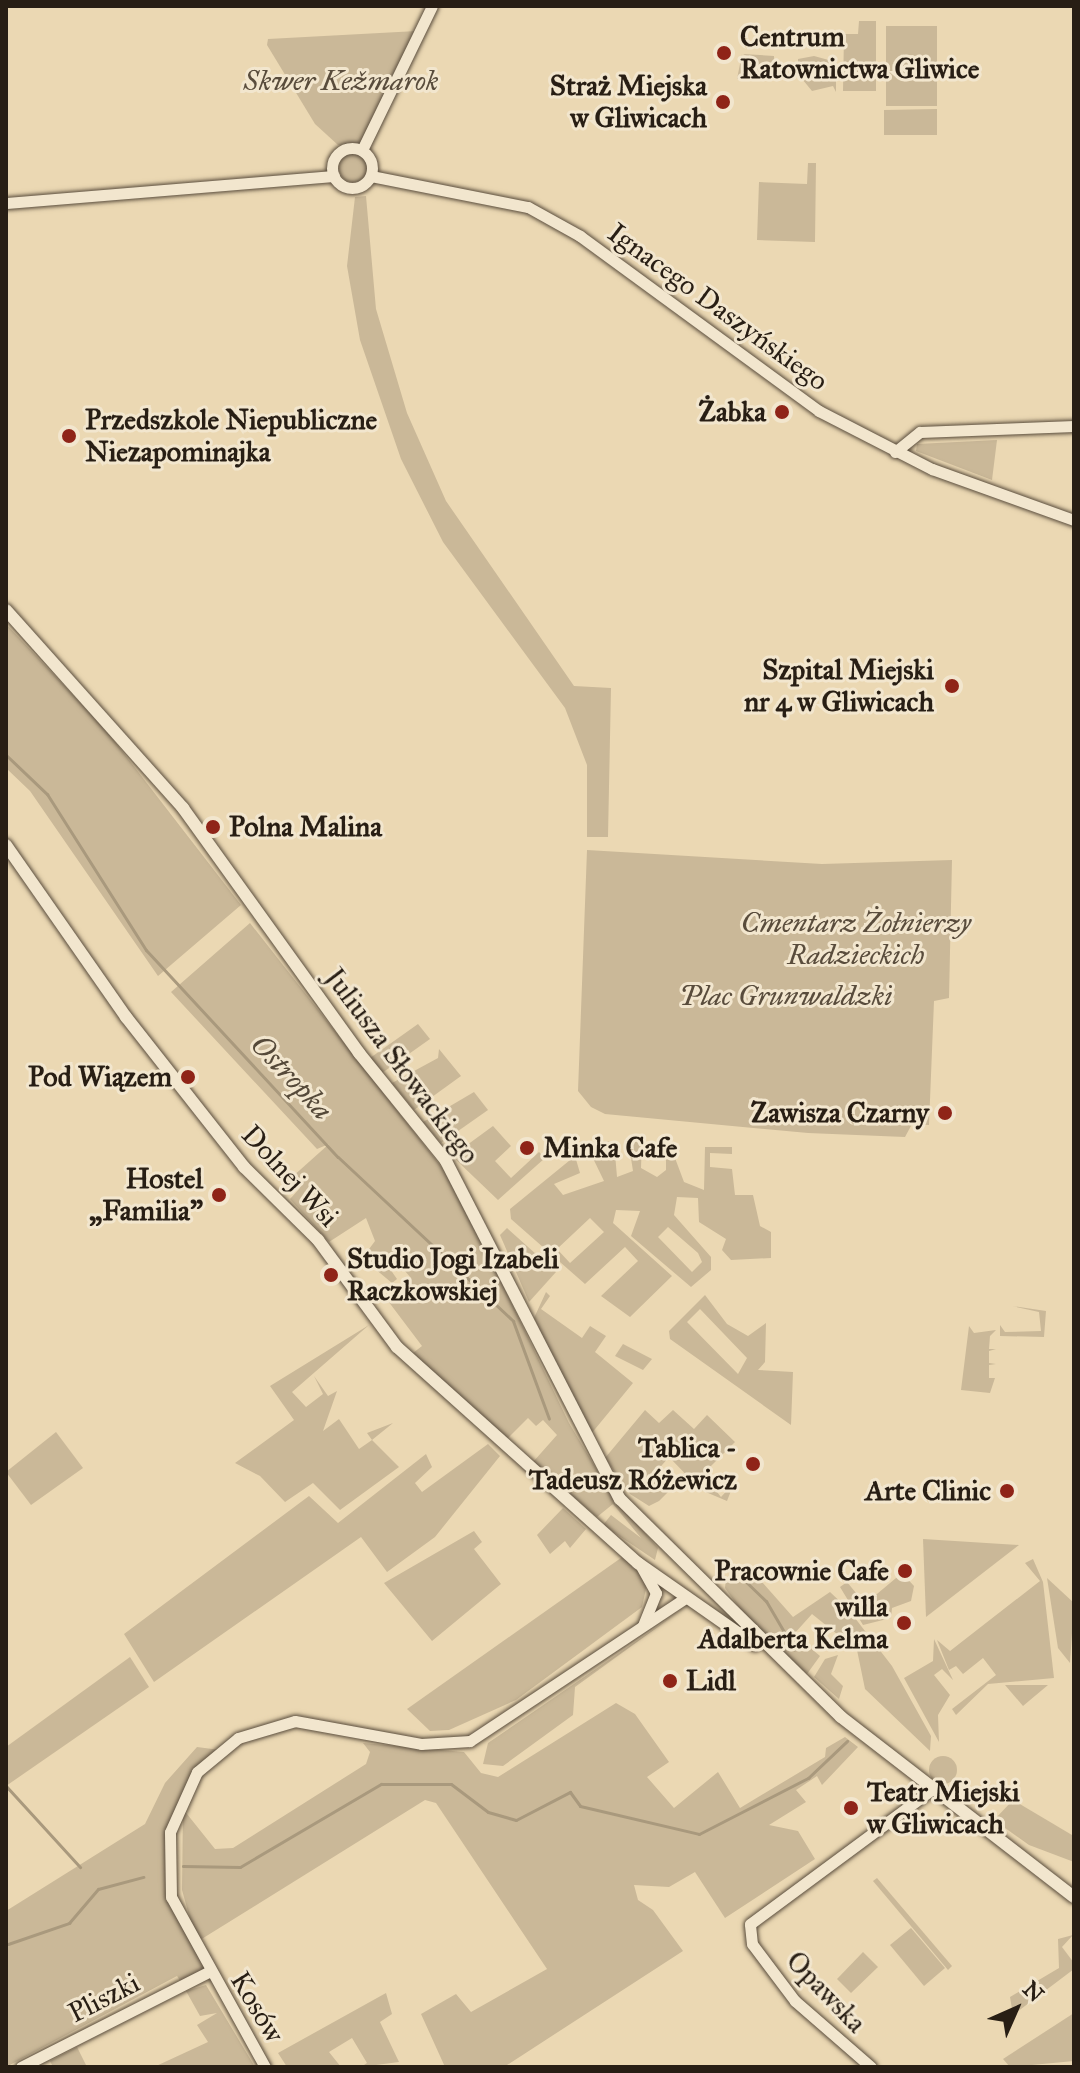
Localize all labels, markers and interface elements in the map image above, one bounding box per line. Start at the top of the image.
place label: Centrum Ratownictwa Gliwice [740,20,979,86]
marker: Centrum Ratownictwa Gliwice [715,44,733,62]
park label: Skwer Kežmarok [244,64,438,98]
place label: Straż Miejska w Gliwicach [550,69,707,135]
marker: Straż Miejska w Gliwicach [714,93,732,111]
street label: Ignacego Daszyńskiego [601,216,835,398]
place label: Żabka [698,395,766,429]
place label: Przedszkole Niepubliczne Niezapominajka [85,403,377,469]
marker: Żabka [773,403,791,421]
marker: Przedszkole Niepubliczne Niezapominajka [60,427,78,445]
place label: Szpital Miejski nr 4 w Gliwicach [744,653,934,719]
marker: Szpital Miejski nr 4 w Gliwicach [941,675,963,697]
place label: Polna Malina [229,810,382,844]
marker: Polna Malina [204,818,222,836]
park label: Cmentarz Żołnierzy Radzieckich [741,906,971,972]
street label: Juliusza Słowackiego [318,962,486,1170]
park label: Plac Grunwaldzki [680,979,892,1013]
water label: Ostropka [243,1027,341,1127]
place label: Pod Wiązem [28,1060,172,1094]
marker: Pod Wiązem [179,1068,197,1086]
place label: Zawisza Czarny [751,1096,929,1130]
marker: Zawisza Czarny [936,1104,954,1122]
street label: Dolnej Wsi [234,1118,346,1234]
place label: Minka Cafe [543,1131,677,1165]
marker: Minka Cafe [518,1139,536,1157]
place label: Hostel „Familia” [89,1162,203,1228]
marker: Hostel „Familia” [210,1186,228,1204]
place label: Studio Jogi Izabeli Raczkowskiej [347,1242,559,1308]
marker: Studio Jogi Izabeli Raczkowskiej [322,1266,340,1284]
place label: Tablica - Tadeusz Różewicz [529,1431,737,1497]
marker: Tablica - Tadeusz Różewicz [744,1455,762,1473]
place label: Arte Clinic [865,1474,991,1508]
marker: Arte Clinic [998,1482,1016,1500]
place label: Pracownie Cafe [714,1554,889,1588]
marker: Pracownie Cafe [896,1562,914,1580]
place label: willa Adalberta Kelma [698,1590,888,1656]
marker: willa Adalberta Kelma [895,1614,913,1632]
place label: Lidl [686,1664,736,1698]
marker: Lidl [661,1672,679,1690]
place label: Teatr Miejski w Gliwicach [867,1775,1020,1841]
marker: Teatr Miejski w Gliwicach [842,1799,860,1817]
street label: Opawska [779,1944,873,2040]
street label: Pliszki [63,1966,145,2030]
street label: Kosów [223,1966,291,2048]
north arrow [976,1969,1056,2049]
text: N [1017,1976,1049,2008]

